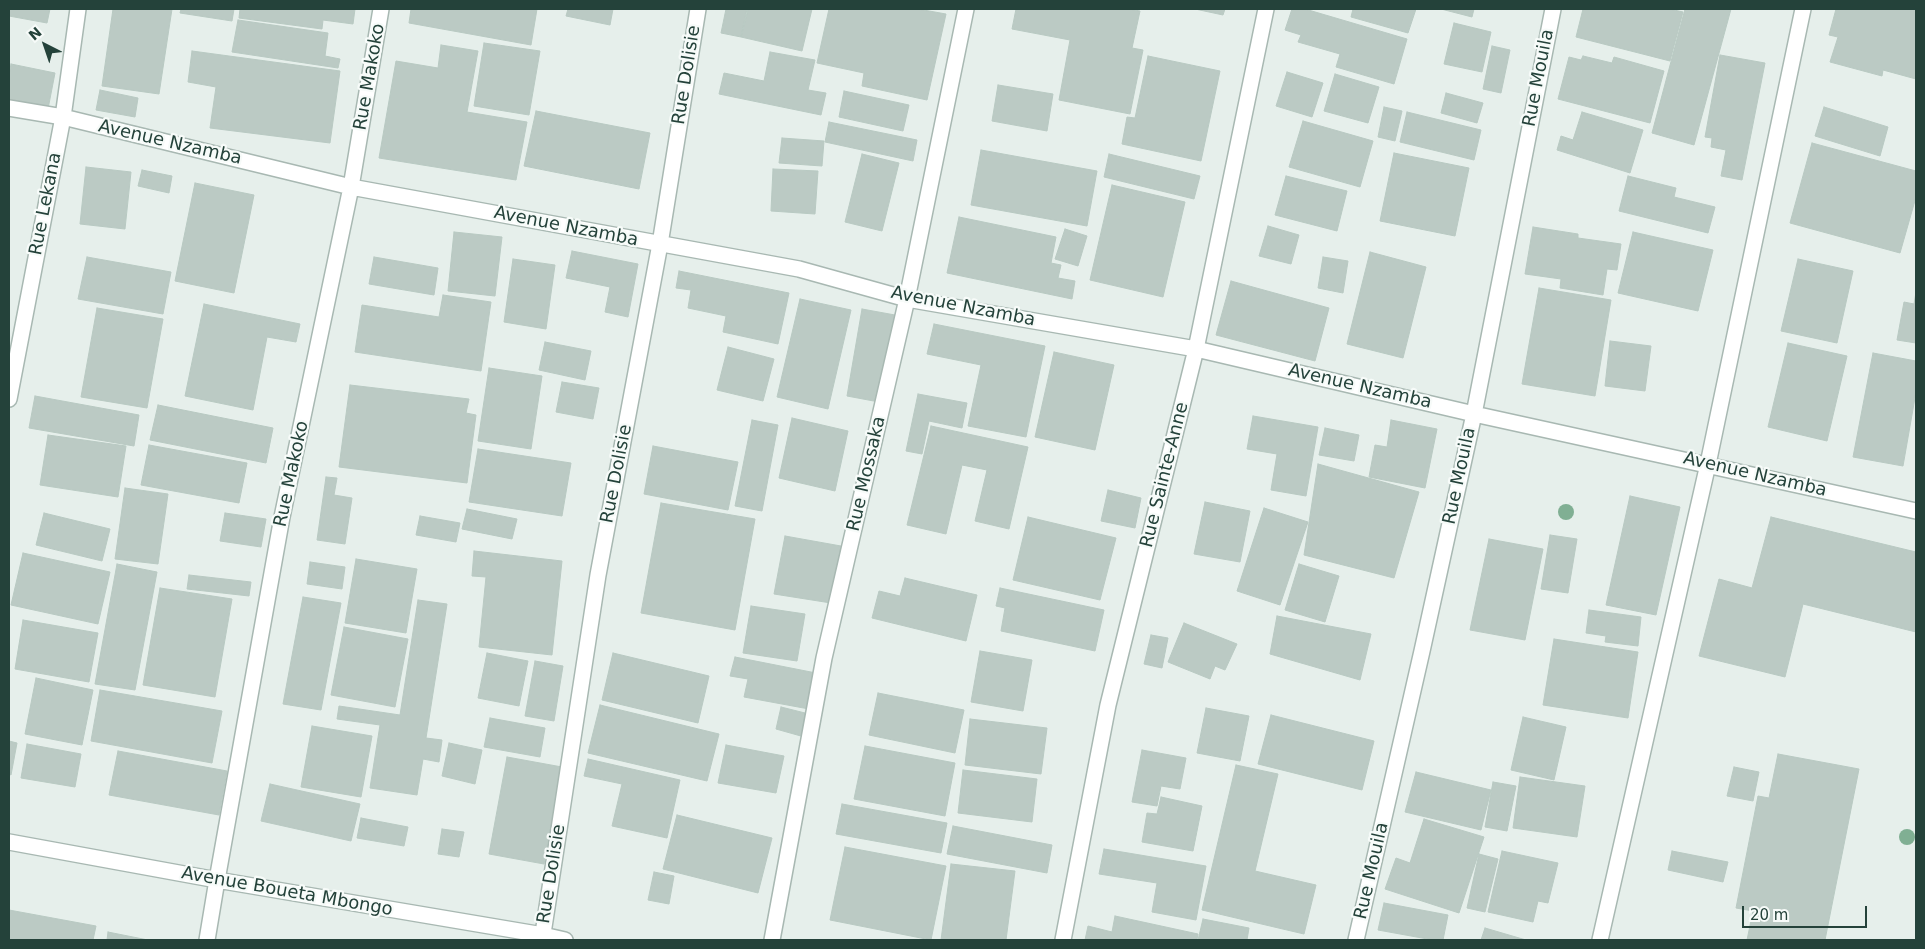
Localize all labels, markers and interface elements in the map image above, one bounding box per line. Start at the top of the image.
north arrow [20,20,70,70]
street label: Rue Makoko [350,22,390,132]
text: N [25,24,45,44]
street label: Rue Dolisie [668,24,706,126]
street label: Rue Mouila [1519,27,1559,129]
street label: Avenue Nzamba [96,116,244,170]
street label: Rue Lekana [25,151,67,257]
street label: Avenue Nzamba [492,202,640,252]
street label: Avenue Nzamba [889,282,1037,332]
street label: Avenue Nzamba [1286,360,1434,414]
street label: Rue Sainte-Anne [1136,400,1194,550]
street label: Rue Mossaka [843,414,891,534]
street label: Rue Makoko [270,419,314,529]
street label: Rue Dolisie [597,423,637,525]
street label: Rue Mouila [1439,425,1481,527]
street label: Avenue Nzamba [1681,448,1829,502]
street label: Rue Mouila [1350,820,1394,922]
street label: Rue Dolisie [533,823,571,925]
street label: Avenue Boueta Mbongo [180,863,394,921]
scale bar [1745,896,1870,928]
text: 20 m [1750,906,1788,924]

